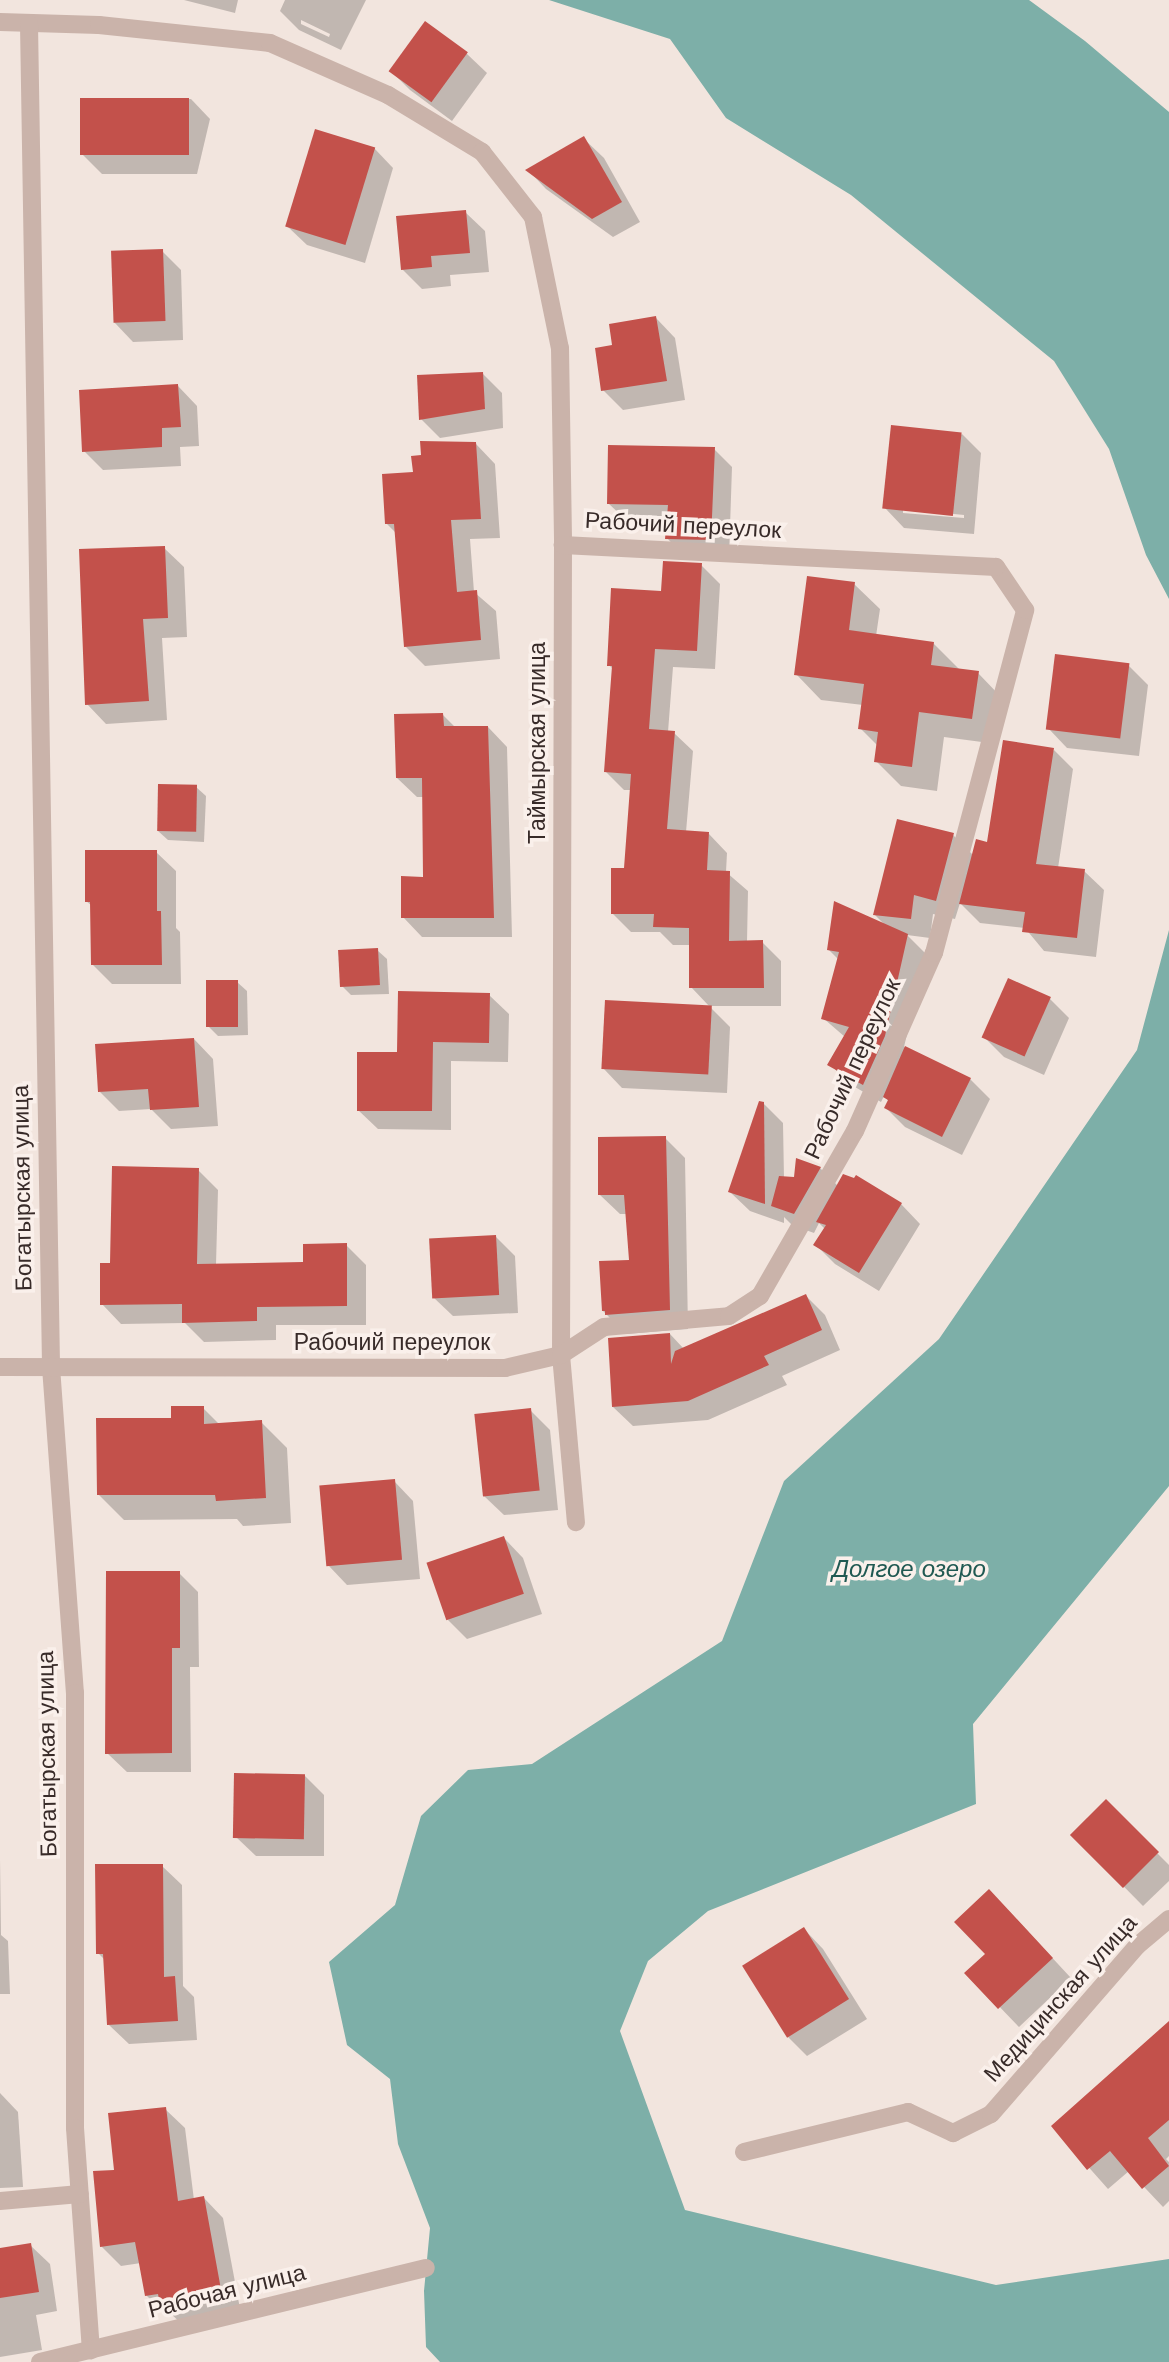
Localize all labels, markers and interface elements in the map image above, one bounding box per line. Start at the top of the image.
street label: Рабочий переулок [584,507,782,545]
street label: Таймырская улица [524,642,552,844]
street label: Рабочий переулок [799,974,907,1164]
street label: Богатырская улица [7,1085,39,1291]
street label: Рабочий переулок [294,1329,490,1357]
water label: Долгое озеро [832,1556,986,1584]
street label: Богатырская улица [32,1651,64,1857]
street label: Медицинская улица [979,1910,1143,2088]
street label: Рабочая улица [145,2259,309,2325]

